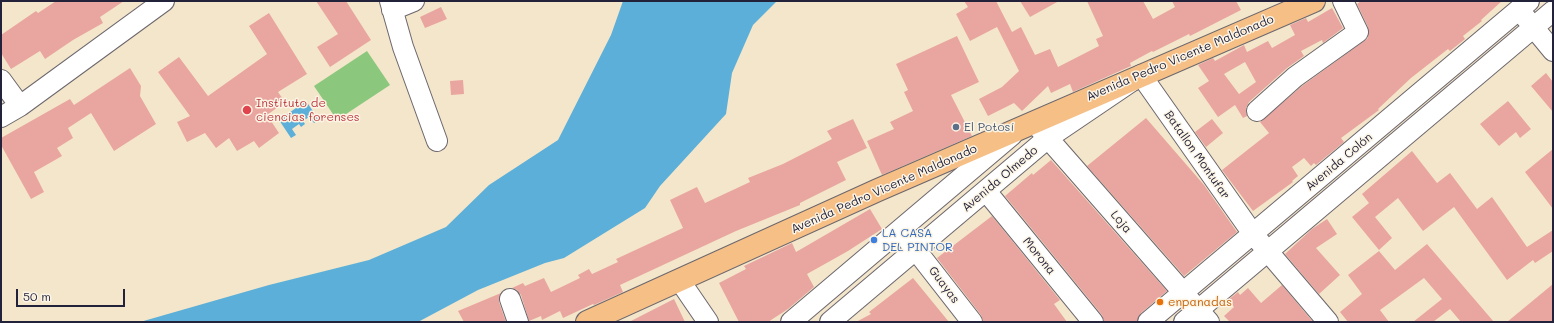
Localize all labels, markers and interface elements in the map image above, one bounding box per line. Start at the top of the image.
street label: Avenida Pedro Vicente Maldonado [1084,12,1276,104]
place label: Instituto de ciencias forenses [256,96,360,124]
marker: Instituto de ciencias forenses [241,104,253,116]
street label: Batallon Montufar [1161,108,1233,202]
place label: El Potosí [964,120,1014,134]
marker: El Potosí [951,122,961,132]
street label: Avenida Colón [1303,130,1375,194]
street label: Avenida Pedro Vicente Maldonado [789,141,979,237]
street label: Avenida Olmedo [959,143,1041,215]
street label: Loja [1107,208,1135,236]
place label: LA CASA DEL PINTOR [882,226,953,254]
street label: Morona [1020,234,1058,278]
marker: LA CASA DEL PINTOR [869,235,879,245]
street label: Guayas [925,264,963,306]
scale bar [18,281,127,307]
text: 50 m [23,288,51,304]
place label: enpanadas [1168,295,1232,309]
marker: enpanadas [1155,297,1165,307]

